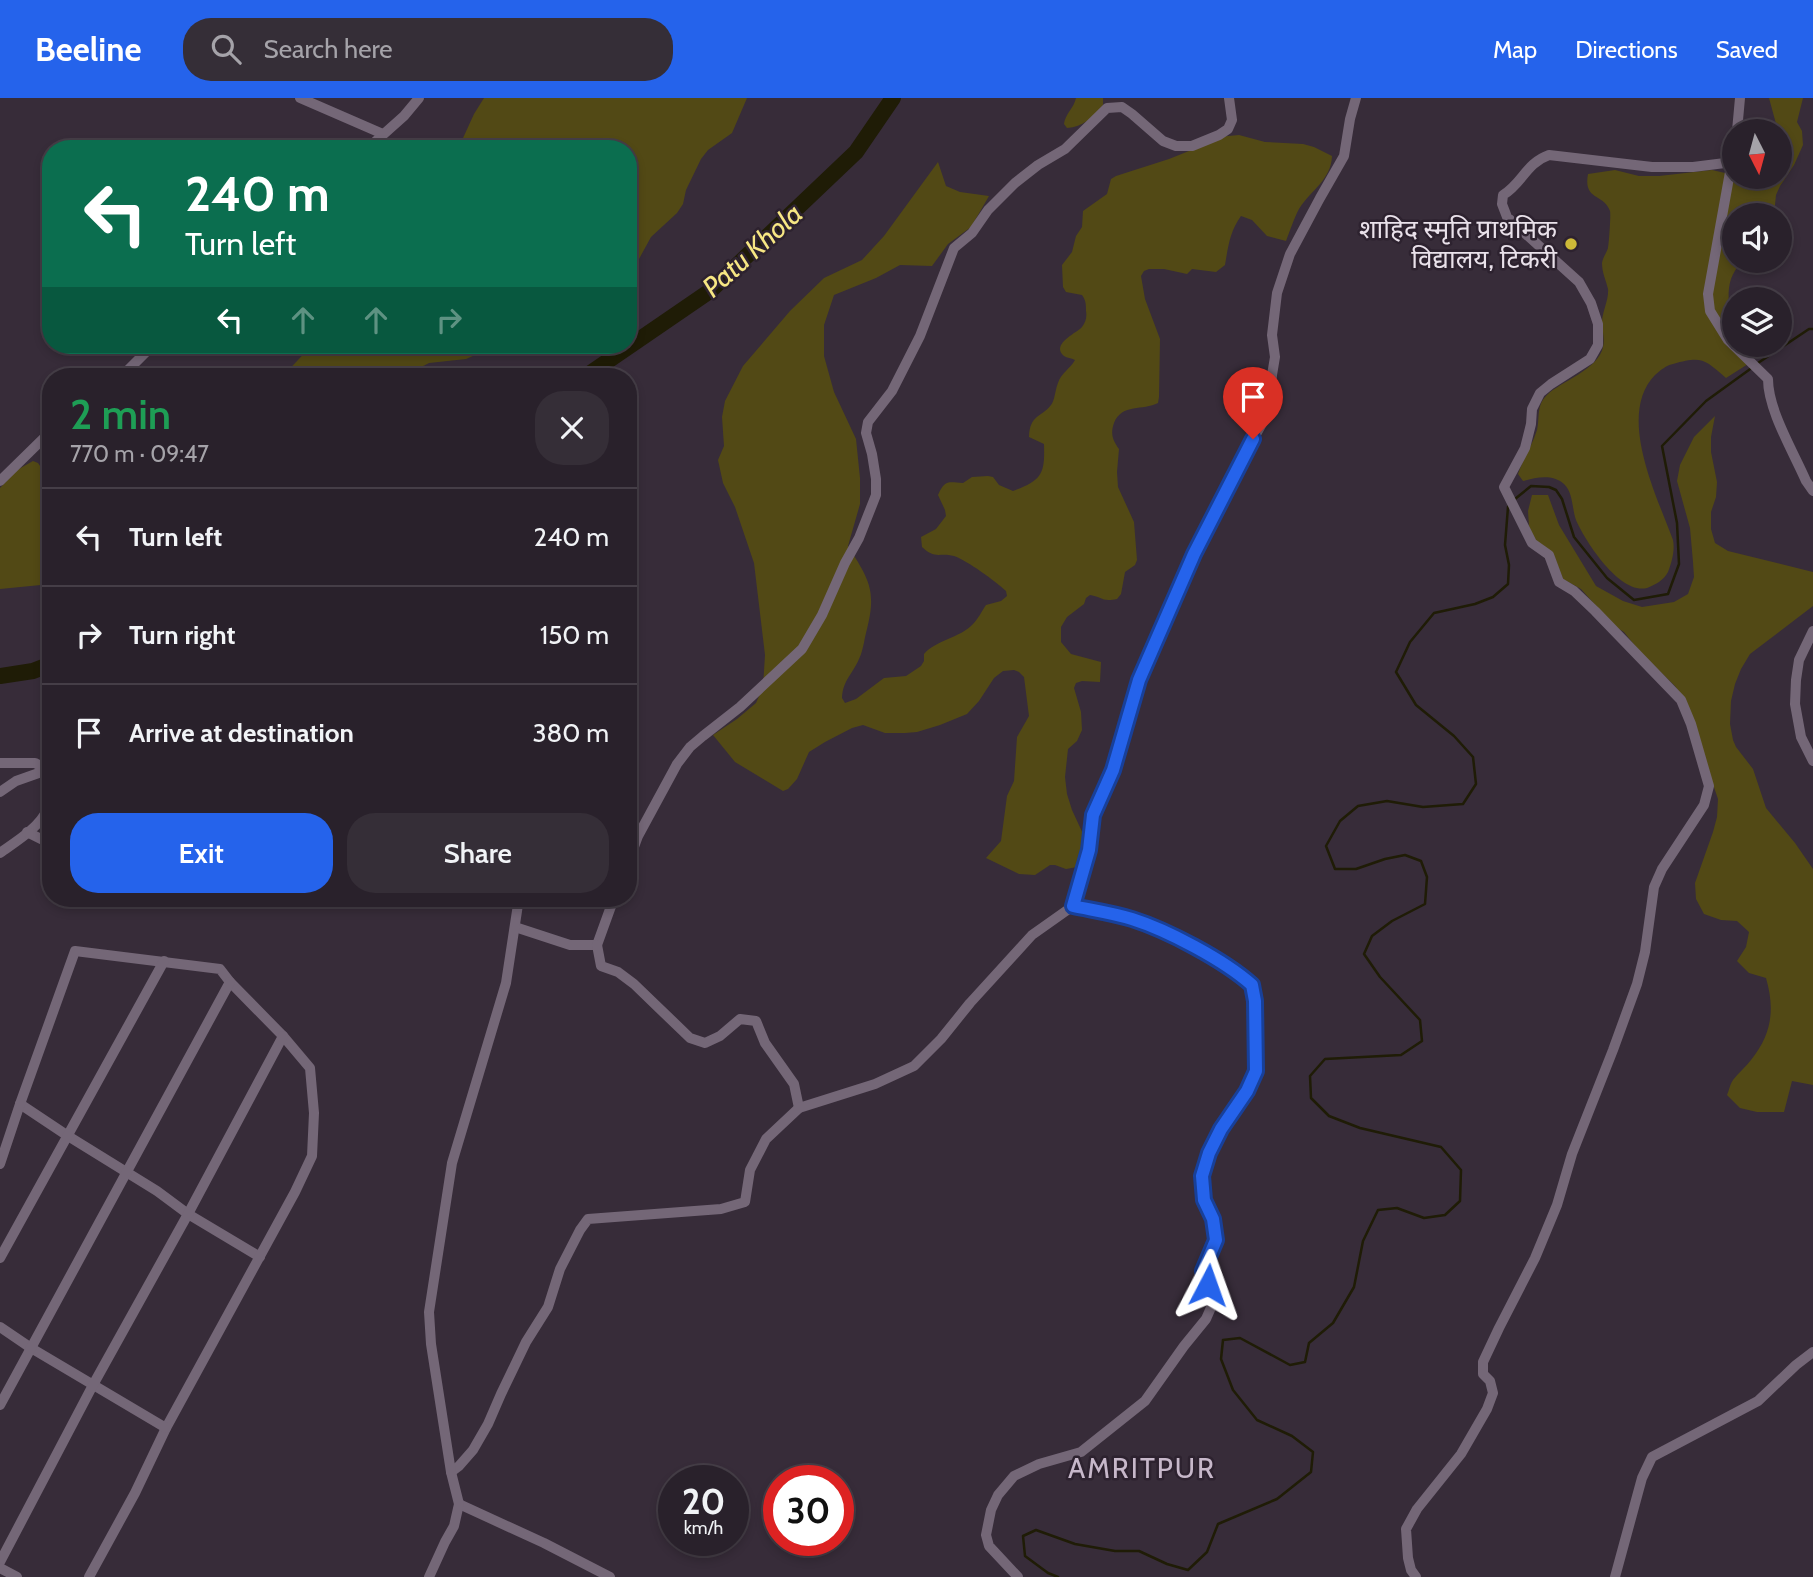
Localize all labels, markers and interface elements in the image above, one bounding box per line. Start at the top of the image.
search box [183,18,673,81]
text: Beeline [35,29,141,69]
icon: search [207,30,245,68]
text: Search here [263,33,393,65]
text: Map [1493,35,1537,64]
text: Directions [1575,35,1678,64]
text: Saved [1716,35,1778,64]
north arrow [1722,119,1792,189]
map controls [1722,119,1792,357]
text: 240 m [185,164,330,223]
icon: left [70,168,161,259]
water label: Patu Khola [695,196,809,304]
button: sound [1722,203,1792,273]
place label: शाहिद स्मृति प्राथमिक विद्यालय, टिकरी [1359,213,1558,275]
text: Turn left [185,224,296,263]
marker: शाहिद स्मृति प्राथमिक विद्यालय, टिकरी [1563,236,1579,252]
button: layers [1722,287,1792,357]
icon: left [211,301,249,339]
icon: ahead [284,301,322,339]
icon: ahead [357,301,395,339]
icon: right [430,301,468,339]
pin [1223,367,1283,439]
icon: arrive [1234,378,1272,416]
text: 2 min [70,388,171,440]
button: close [535,391,609,465]
text: 770 m · 09:47 [70,440,209,468]
icon: left [70,518,108,556]
text: Turn left [129,521,222,553]
text: 240 m [534,521,609,553]
icon: right [70,616,108,654]
text: Turn right [129,619,235,651]
text: 150 m [540,619,609,651]
icon: arrive [70,714,108,752]
text: Arrive at destination [129,717,354,749]
text: 380 m [532,717,609,749]
button: Exit [70,813,333,893]
button: Share [347,813,609,893]
position arrow [1171,1248,1245,1322]
district label: AMRITPUR [1068,1451,1216,1485]
speed limit sign: 30 [763,1465,854,1556]
text: 20 [682,1480,725,1523]
text: km/h [684,1517,723,1539]

